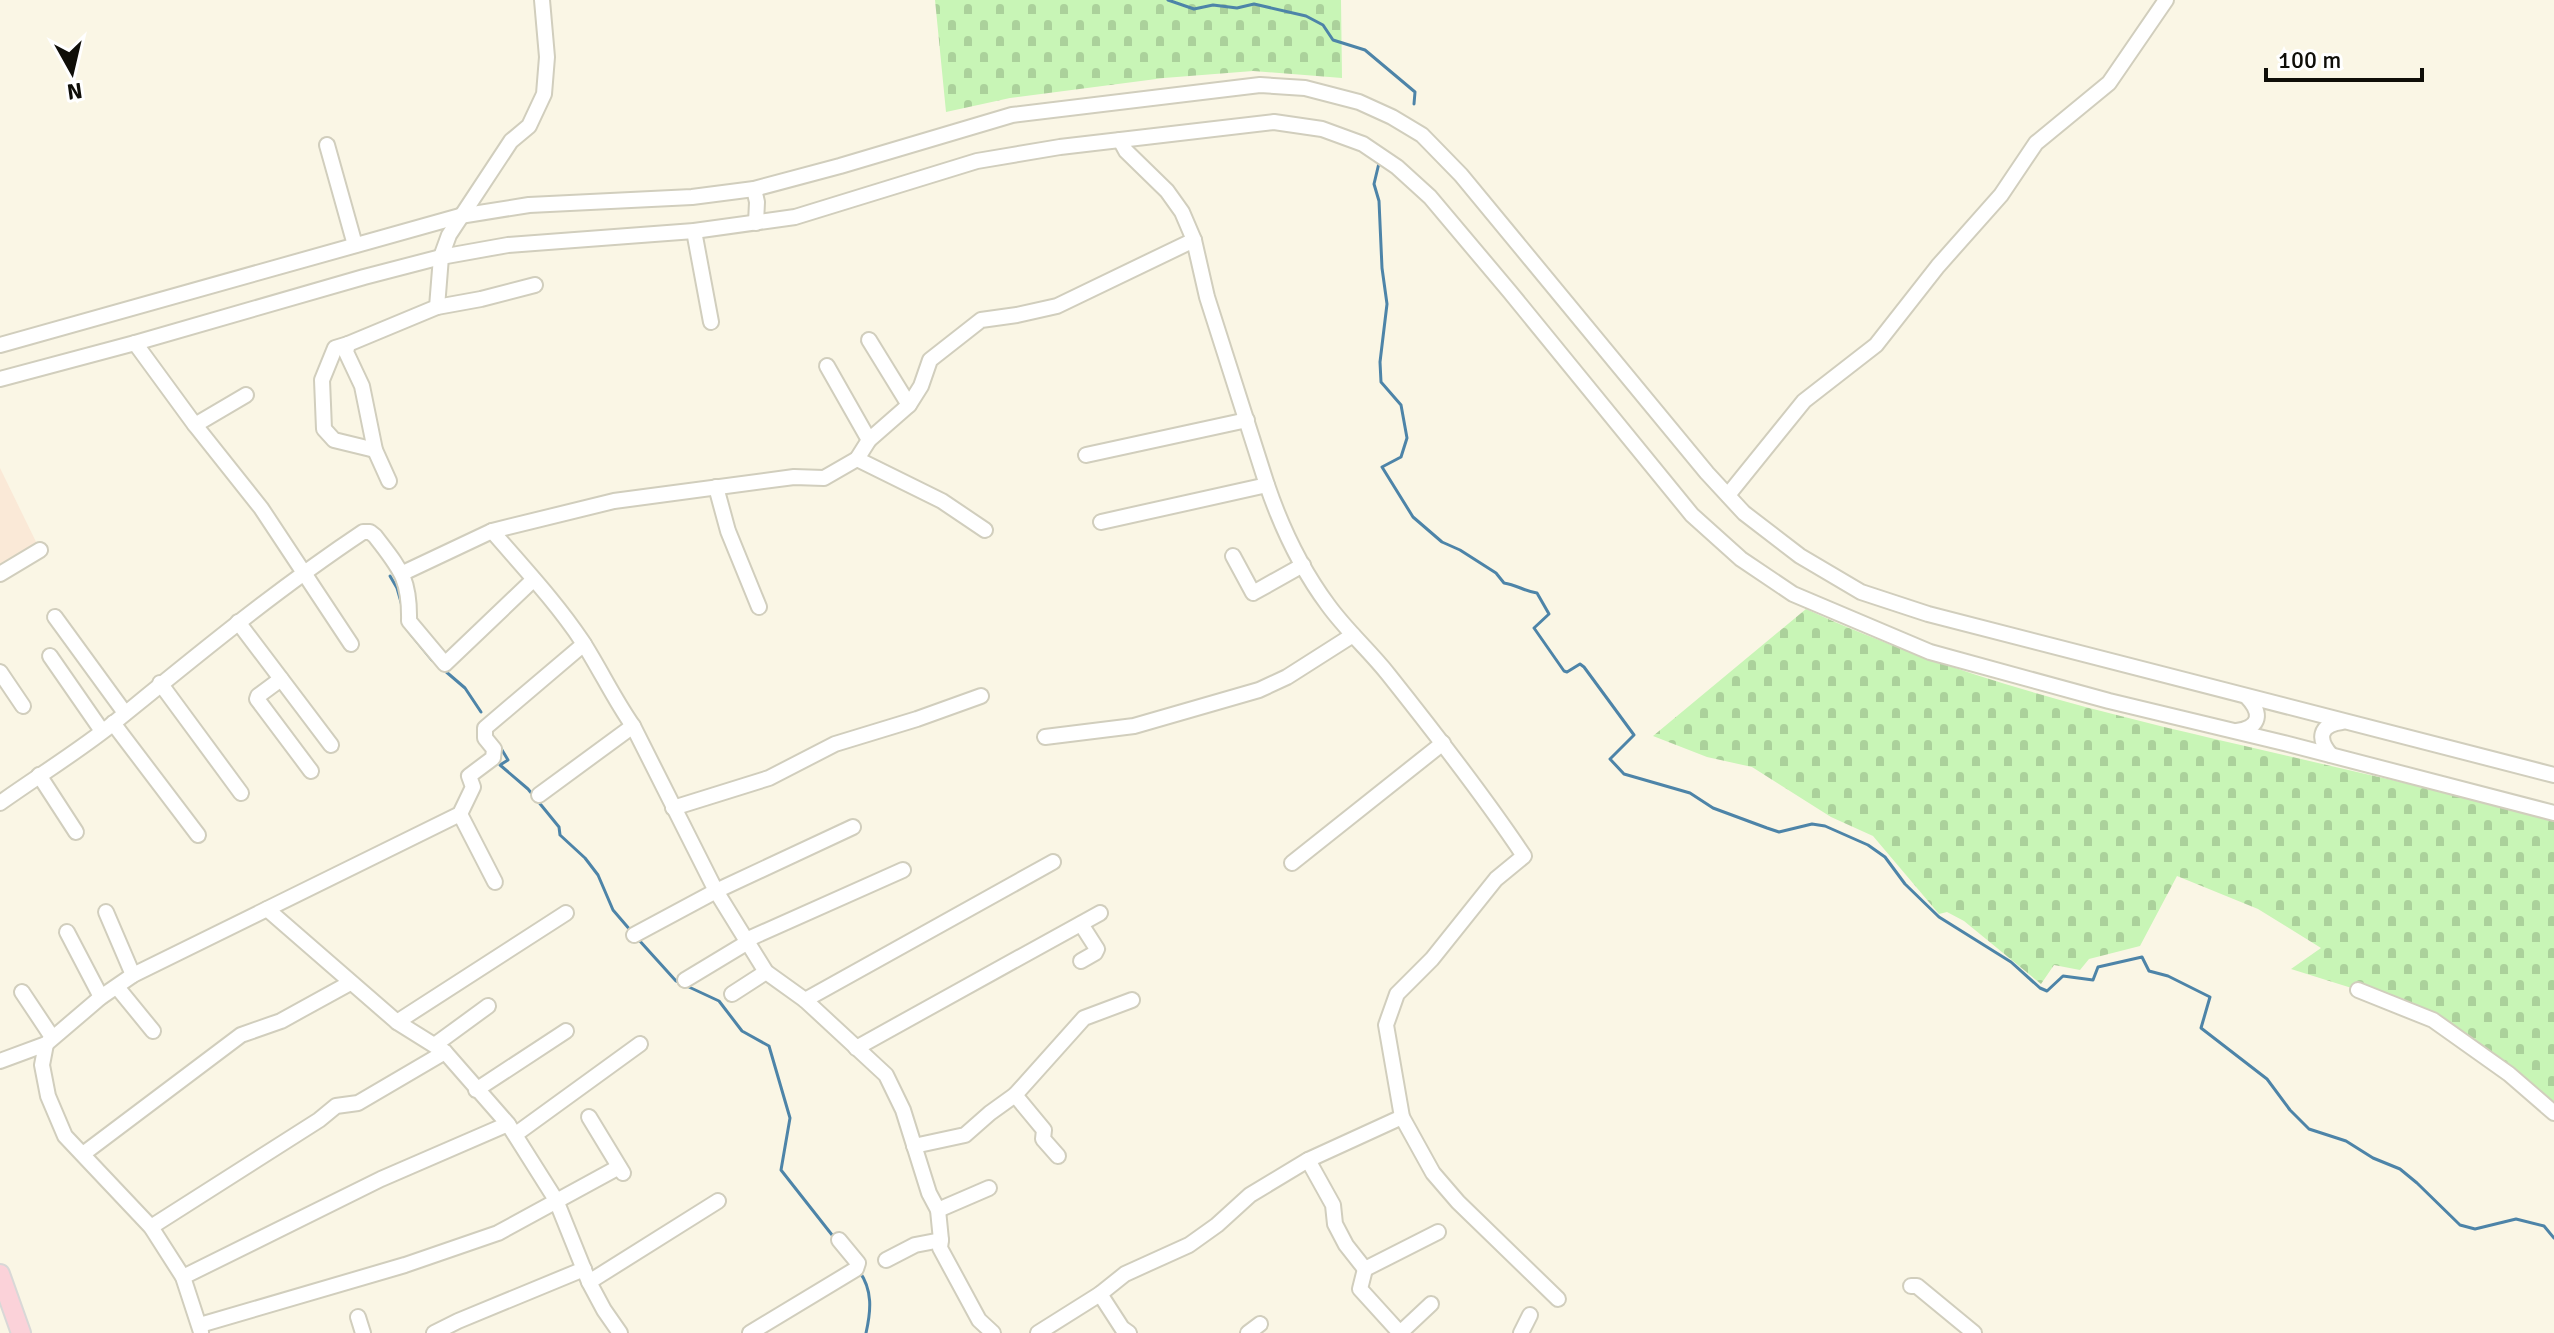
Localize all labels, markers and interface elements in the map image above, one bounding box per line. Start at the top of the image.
north arrow [32,32,112,112]
scale bar [2266,32,2422,82]
text: 100 m [2278,45,2341,75]
text: N [65,77,84,106]

